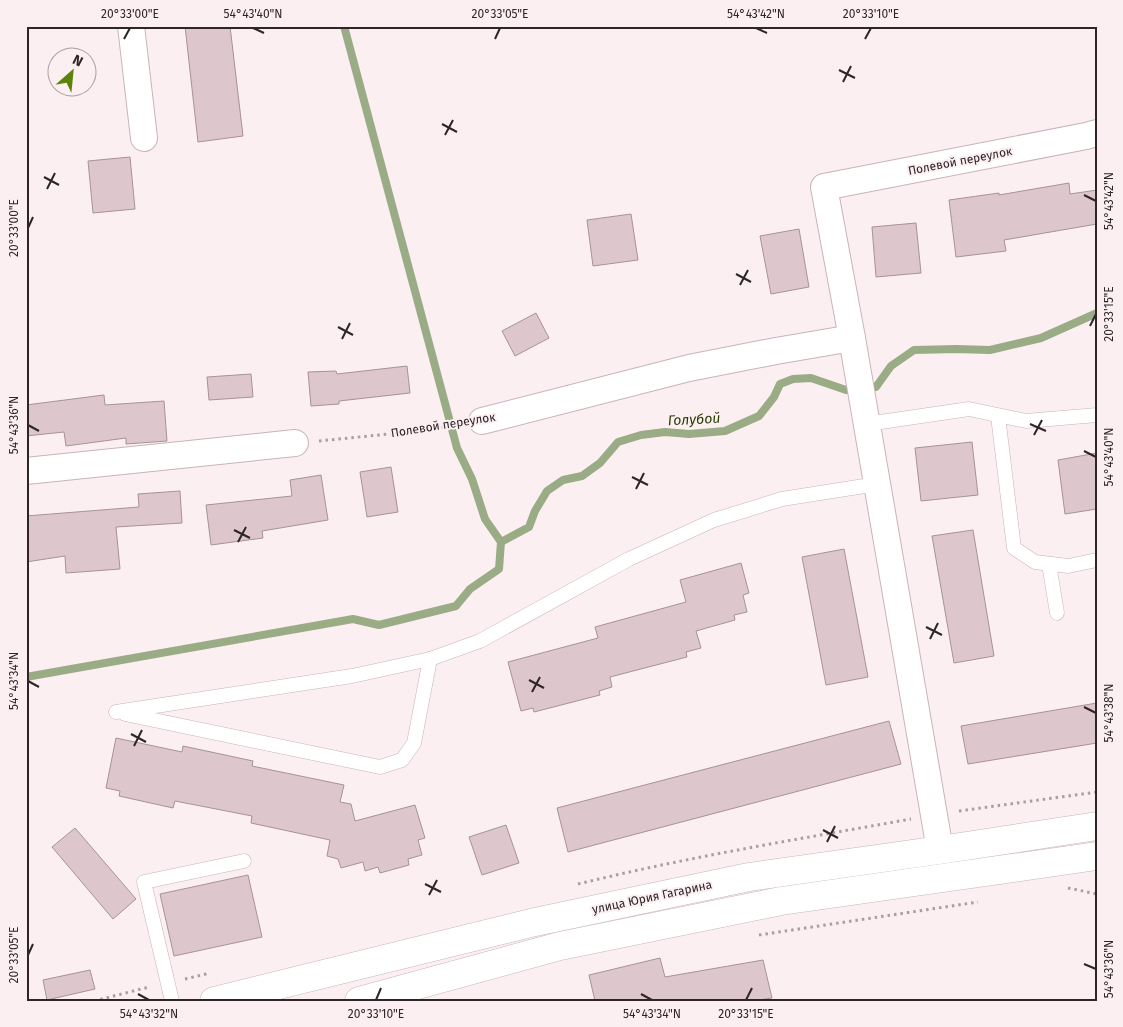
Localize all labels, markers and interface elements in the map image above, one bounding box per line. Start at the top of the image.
text: 20°33'00"E [101,7,159,21]
text: 54°43'40"N [224,7,282,21]
text: 20°33'05"E [472,7,528,21]
text: 54°43'42"N [727,7,785,21]
text: 20°33'10"E [843,7,899,21]
north arrow [48,48,98,98]
text: N [70,51,86,71]
street label: Полевой переулок [907,144,1014,178]
text: 54°43'42"N [1102,172,1116,230]
text: 20°33'00"E [7,199,21,257]
text: 20°33'15"E [1102,286,1116,342]
text: 54°43'36"N [7,396,21,454]
street label: Полевой переулок [390,410,497,440]
water label: Голубой [667,410,721,429]
text: 54°43'40"N [1102,428,1116,486]
text: 54°43'34"N [7,652,21,710]
text: 54°43'38"N [1102,684,1116,742]
street label: улица Юрия Гагарина [591,877,713,917]
text: 20°33'05"E [7,927,21,983]
text: 54°43'36"N [1102,940,1116,998]
text: 54°43'32"N [120,1007,178,1021]
text: 20°33'10"E [348,1007,404,1021]
text: 54°43'34"N [623,1007,681,1021]
text: 20°33'15"E [718,1007,774,1021]

